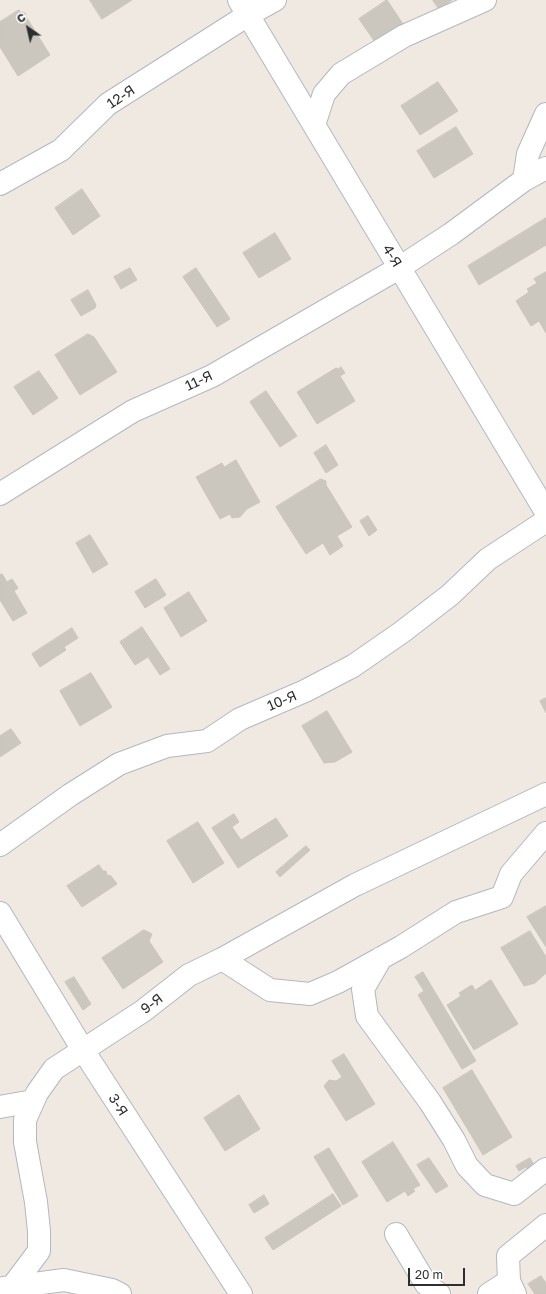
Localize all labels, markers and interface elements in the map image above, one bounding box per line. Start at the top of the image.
north arrow [8,8,48,48]
text: С [14,10,28,25]
street label: 12-Я [104,82,138,112]
street label: 4-Я [379,242,405,270]
street label: 11-Я [183,367,215,395]
street label: 10-Я [265,687,299,715]
street label: 9-Я [138,990,166,1018]
street label: 3-Я [105,1091,131,1119]
scale bar [410,1260,467,1286]
text: 20 m [415,1267,443,1282]

